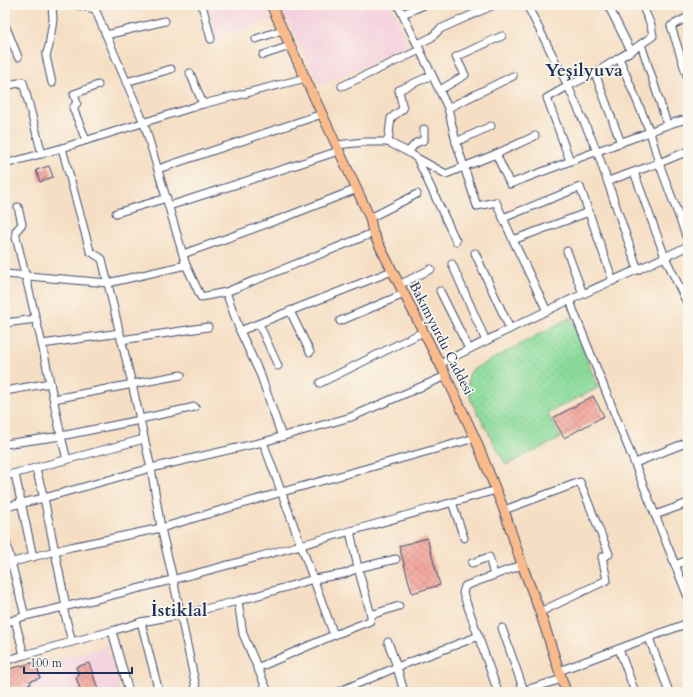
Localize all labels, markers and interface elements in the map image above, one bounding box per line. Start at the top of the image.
district label: Yeşilyuva [545,58,623,83]
street label: Bakımyurdu Caddesi [405,278,478,398]
district label: İstiklal [151,598,207,623]
scale bar [24,649,132,675]
text: 100 m [30,655,63,671]

